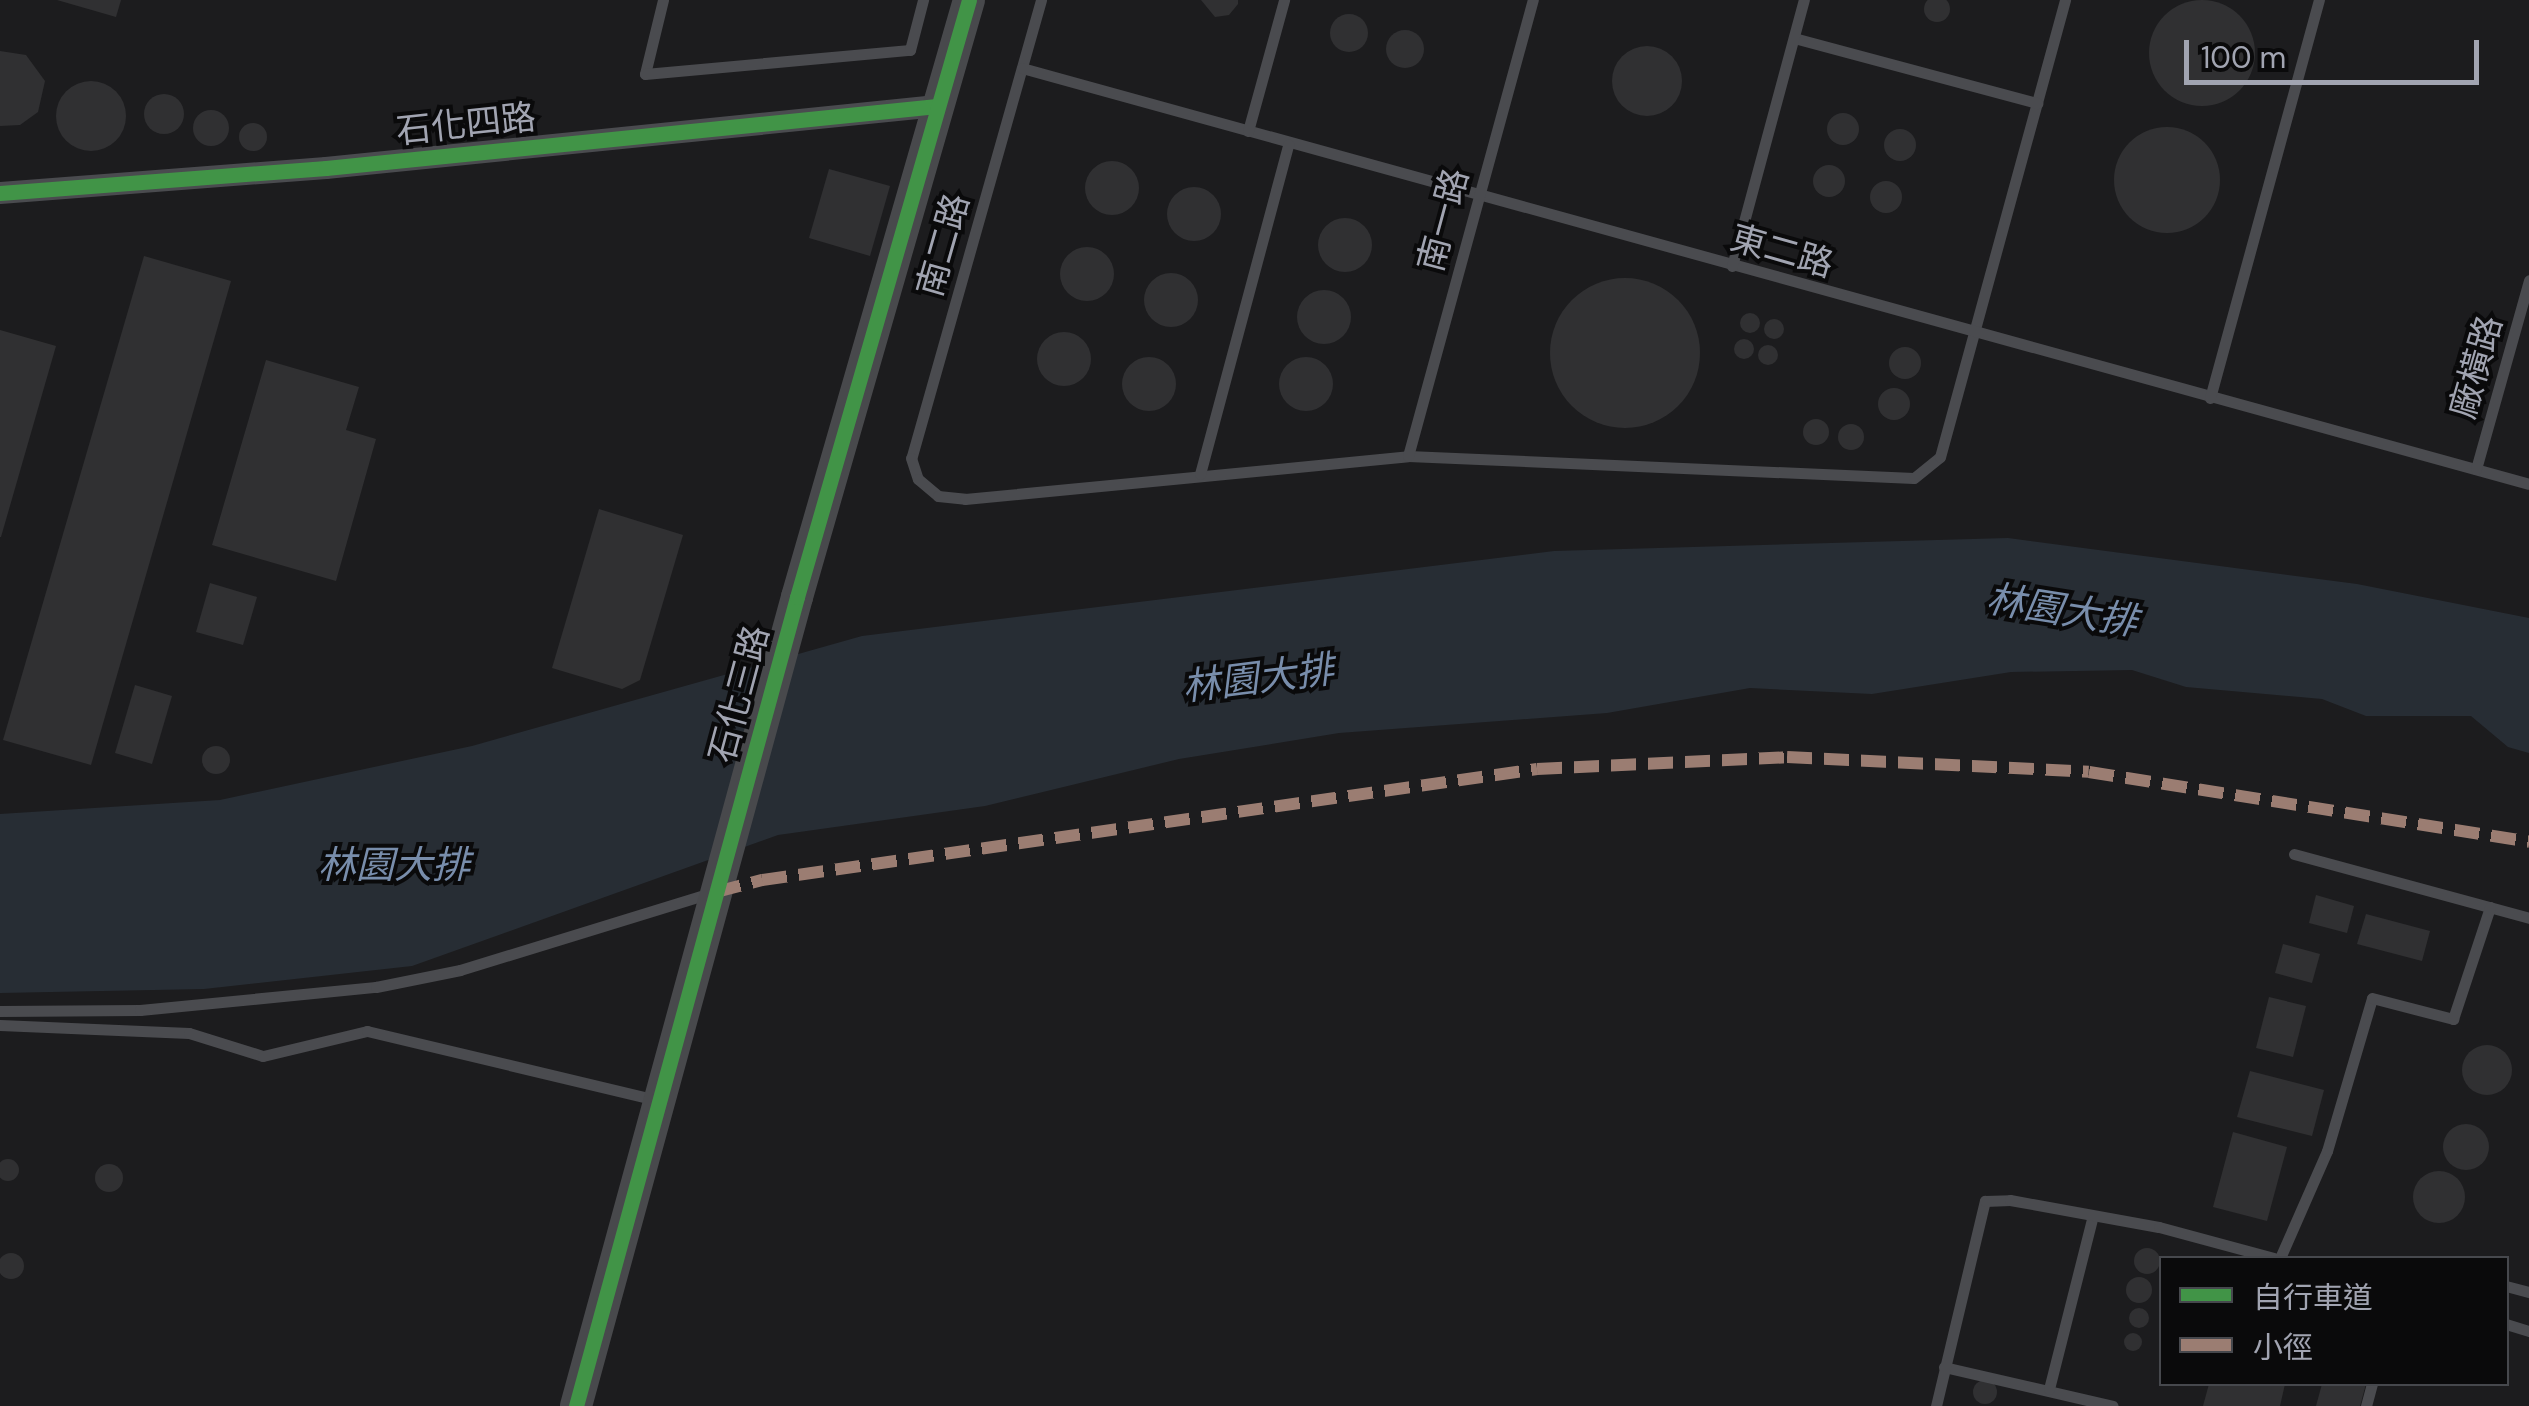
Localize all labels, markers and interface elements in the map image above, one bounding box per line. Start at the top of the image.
scale bar [2189,20,2484,82]
text: 100 m [2201,38,2286,77]
street label: 石化四路 [394,96,538,152]
street label: 南一路 [1409,164,1477,276]
street label: 南二路 [908,189,978,301]
street label: 東二路 [1726,216,1838,286]
street label: 廠橫路 [2441,311,2511,423]
water label: 林園大排 [1983,577,2141,645]
street label: 石化三路 [701,621,777,767]
water label: 林園大排 [1180,647,1336,711]
water label: 林園大排 [318,843,470,889]
legend [2159,1256,2509,1386]
text: 自行車道 [2253,1278,2373,1317]
text: 小徑 [2253,1328,2313,1367]

